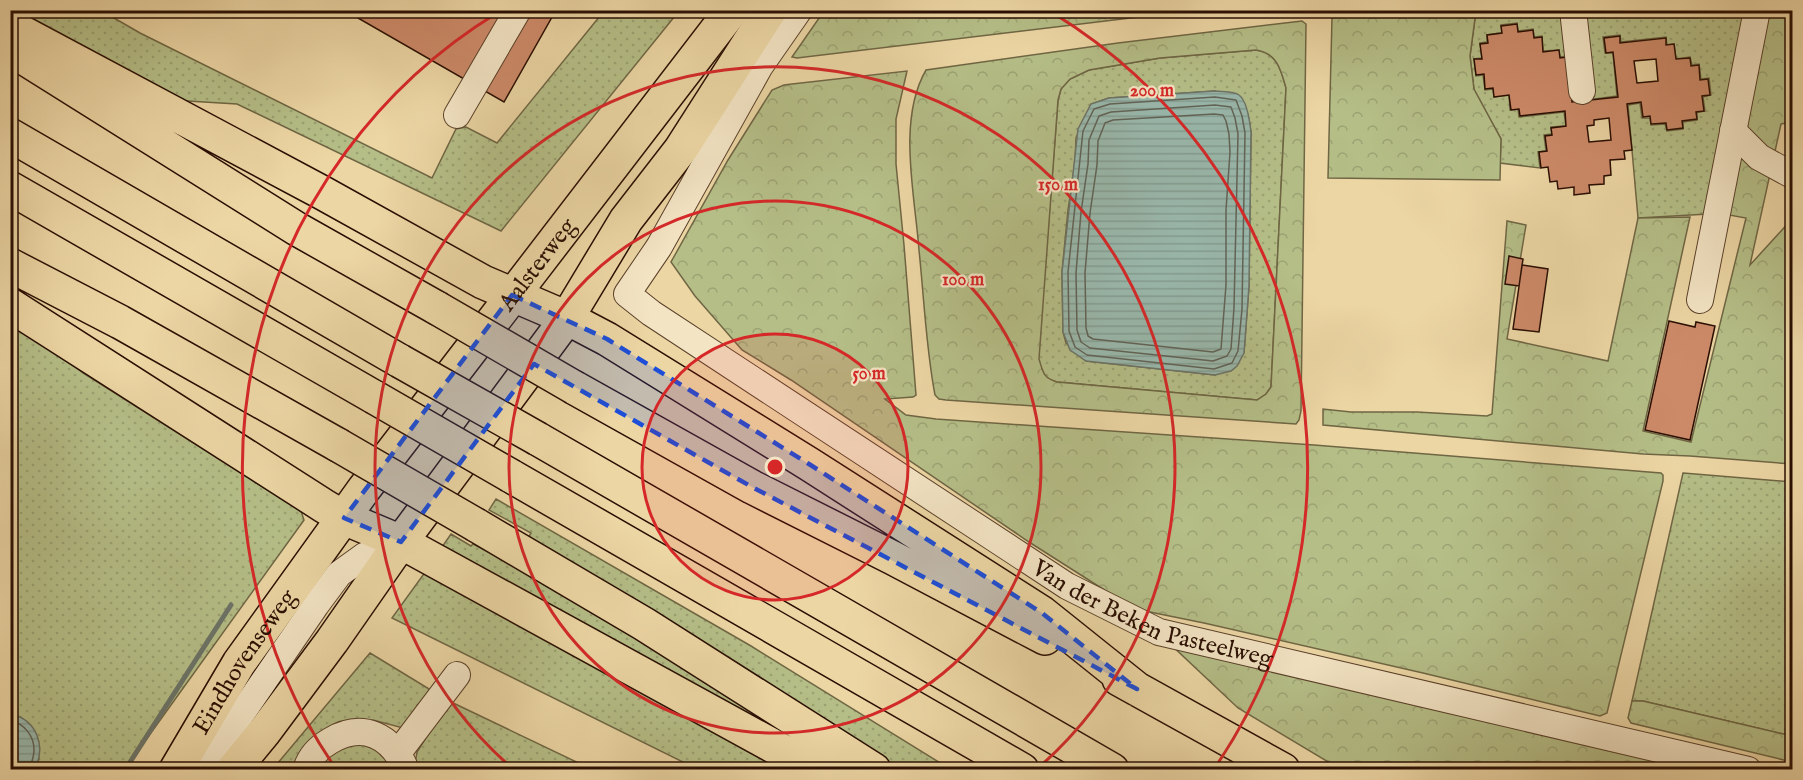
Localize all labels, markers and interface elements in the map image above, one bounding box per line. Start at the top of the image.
text: 200 m [1130,80,1174,103]
text: 150 m [1038,174,1078,197]
street label: Aalsterweg [492,211,584,319]
text: 100 m [942,269,984,292]
text: 50 m [852,363,886,386]
centre of rings [765,457,785,477]
street label: Van der Beken Pasteelweg [1025,553,1277,675]
street label: Eindhovenseweg [186,583,305,741]

